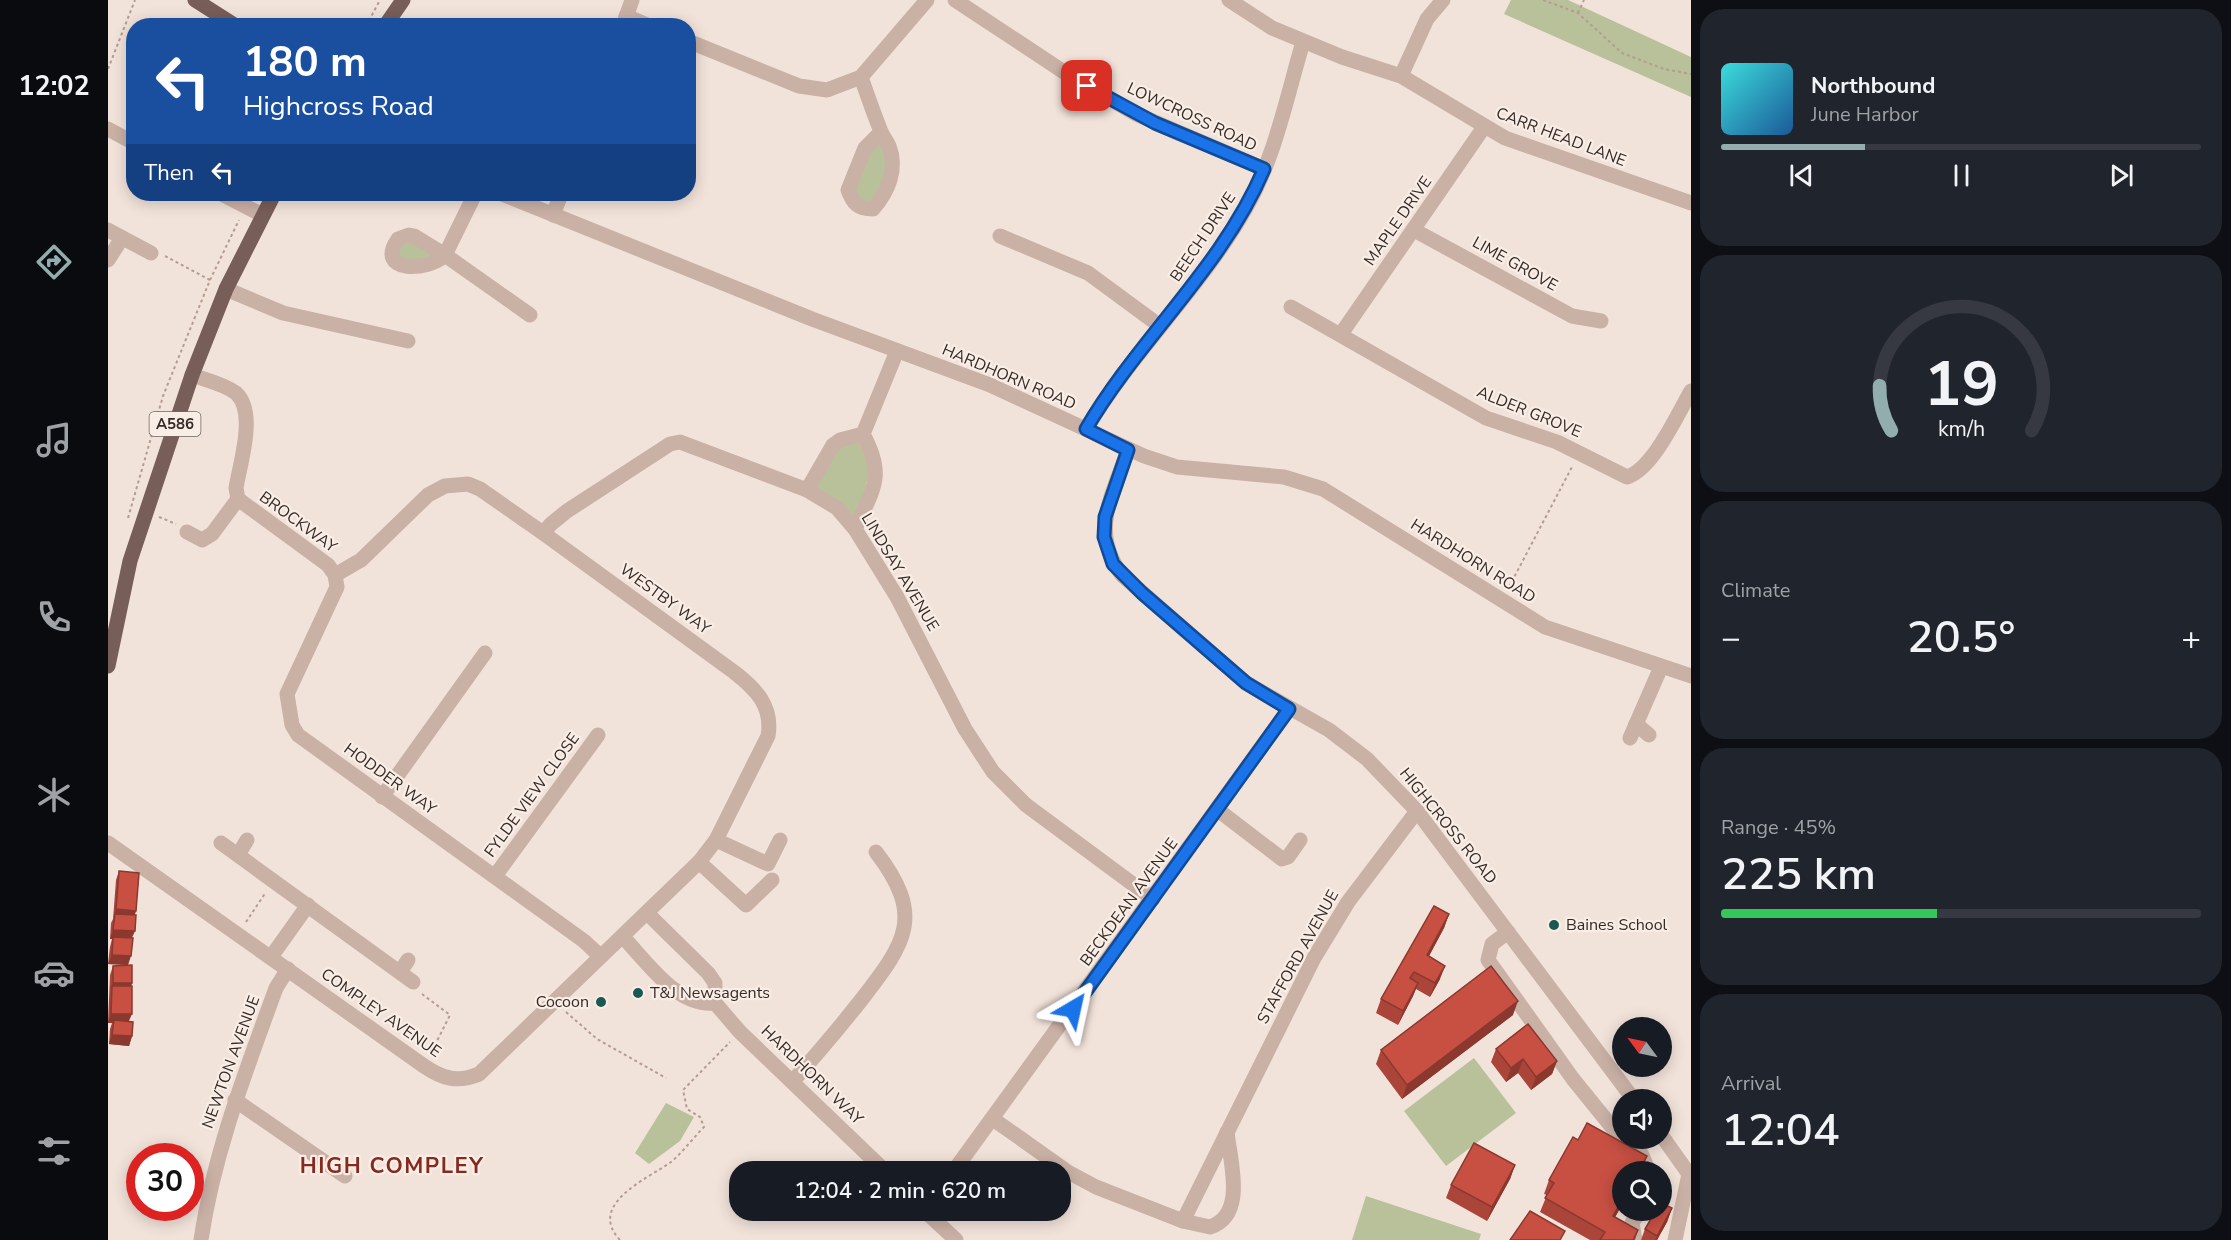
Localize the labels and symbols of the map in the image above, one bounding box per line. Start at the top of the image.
pin [1061,60,1112,111]
street label: LOWCROSS ROAD [1123,77,1261,157]
street label: CARR HEAD LANE [1493,102,1629,172]
street label: MAPLE DRIVE [1359,172,1437,270]
street label: BEECH DRIVE [1165,188,1241,286]
street label: LIME GROVE [1468,231,1562,297]
street label: HARDHORN ROAD [939,339,1079,415]
street label: ALDER GROVE [1473,381,1585,443]
road number: A586 [150,412,200,436]
street label: BROCKWAY [255,486,342,558]
street label: LINDSAY AVENUE [856,509,944,635]
street label: HARDHORN ROAD [1406,514,1540,608]
street label: WESTBY WAY [615,559,715,640]
street label: FYLDE VIEW CLOSE [479,728,585,862]
street label: HODDER WAY [339,738,441,820]
street label: HIGHCROSS ROAD [1394,763,1502,889]
street label: BECKDEAN AVENUE [1075,833,1183,971]
street label: STAFFORD AVENUE [1252,886,1344,1028]
place label: Baines School [1566,914,1668,936]
marker: Baines School [1547,918,1561,932]
street label: COMPLEY AVENUE [317,963,445,1063]
position arrow [1041,977,1105,1041]
place label: T&J Newsagents [650,982,770,1004]
marker: T&J Newsagents [631,986,645,1000]
place label: Cocoon [536,991,589,1013]
street label: NEWTON AVENUE [197,992,265,1132]
marker: Cocoon [594,995,608,1009]
north arrow [1612,1017,1672,1077]
street label: HARDHORN WAY [756,1020,868,1130]
speed limit sign: 30 [126,1143,204,1221]
district label: HIGH COMPLEY [300,1151,484,1181]

